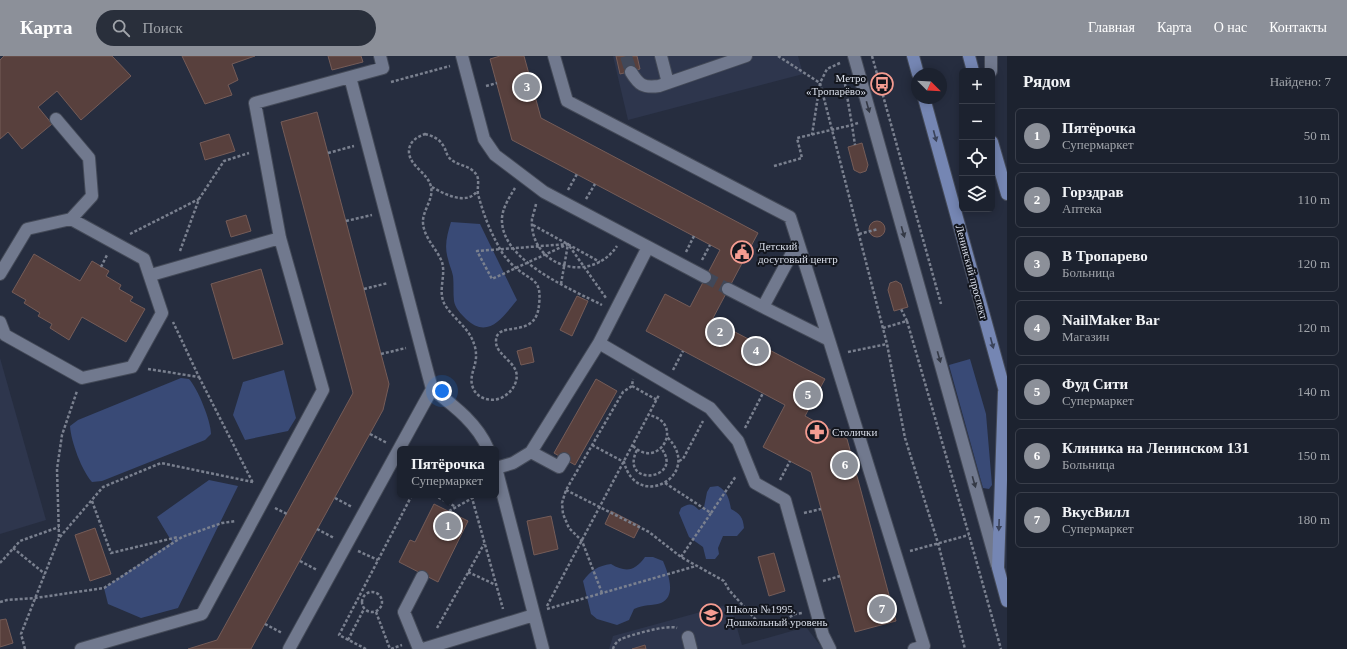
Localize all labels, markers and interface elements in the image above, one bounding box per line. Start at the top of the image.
search box [96,10,376,46]
text: Карта [20,17,72,38]
icon: search [110,17,132,39]
text: Поиск [142,20,183,36]
text: Главная [1088,20,1135,35]
text: Карта [1157,20,1192,35]
text: О нас [1214,20,1247,35]
text: Контакты [1269,20,1327,35]
north arrow [911,68,947,104]
map controls [959,68,995,212]
button: + [959,68,995,104]
bus stop icon: Метро «Тропарёво» [869,71,895,97]
pin: 3 [514,72,540,102]
place label: Метро «Тропарёво» [806,72,866,97]
text: Рядом [1023,72,1071,91]
text: Найдено: 7 [1270,74,1331,89]
one-way arrow [865,101,871,113]
button: − [959,104,995,140]
text: Пятёрочка [1062,120,1136,136]
text: 1 [1034,128,1040,143]
text: 50 m [1304,128,1330,143]
one-way arrow [932,130,938,142]
text: Супермаркет [1062,137,1134,152]
button: locate [959,140,995,176]
button: layers [959,176,995,212]
text: Горздрав [1062,184,1124,200]
text: 2 [1034,192,1040,207]
text: 110 m [1298,192,1330,207]
text: Аптека [1062,201,1102,216]
street label: Ленинский проспект [954,223,990,321]
one-way arrow [901,226,907,238]
public building icon: Детский досуговый центр [729,239,755,265]
place label: Детский досуговый центр [758,240,838,265]
text: В Тропарево [1062,248,1148,264]
text: 3 [1034,256,1040,271]
text: 120 m [1297,256,1330,271]
text: Больница [1062,265,1115,280]
text: NailMaker Bar [1062,312,1160,328]
pin: 2 [707,317,733,347]
text: 4 [1034,320,1040,335]
text: 120 m [1297,320,1330,335]
text: Магазин [1062,329,1109,344]
pin: 4 [743,336,769,366]
one-way arrow [989,338,995,350]
one-way arrow [936,351,942,364]
text: Фуд Сити [1062,376,1128,392]
pin: 5 [795,380,821,410]
your location [432,381,452,401]
text: 5 [1034,384,1040,399]
text: 140 m [1297,384,1330,399]
text: Супермаркет [1062,393,1134,408]
pharmacy icon: Столички [804,419,830,445]
place label: Столички [832,426,877,438]
text: Клиника на Ленинском 131 [1062,440,1249,456]
popup [397,446,499,498]
text: 6 [1034,448,1040,463]
text: 150 m [1297,448,1330,463]
pin: 6 [832,450,858,480]
text: Пятёрочка [411,456,485,472]
text: Больница [1062,457,1115,472]
text: Супермаркет [411,473,483,488]
one-way arrow [971,477,977,489]
text: ВкусВилл [1062,504,1130,520]
pin: 1 [435,511,461,541]
text: 7 [1034,512,1040,527]
text: 180 m [1297,512,1330,527]
one-way arrow [996,519,1002,532]
text: Супермаркет [1062,521,1134,536]
pin: 7 [869,594,895,624]
school or university icon: Школа №1995. Дошкольный уровень [698,602,724,628]
place label: Школа №1995. Дошкольный уровень [726,603,827,628]

